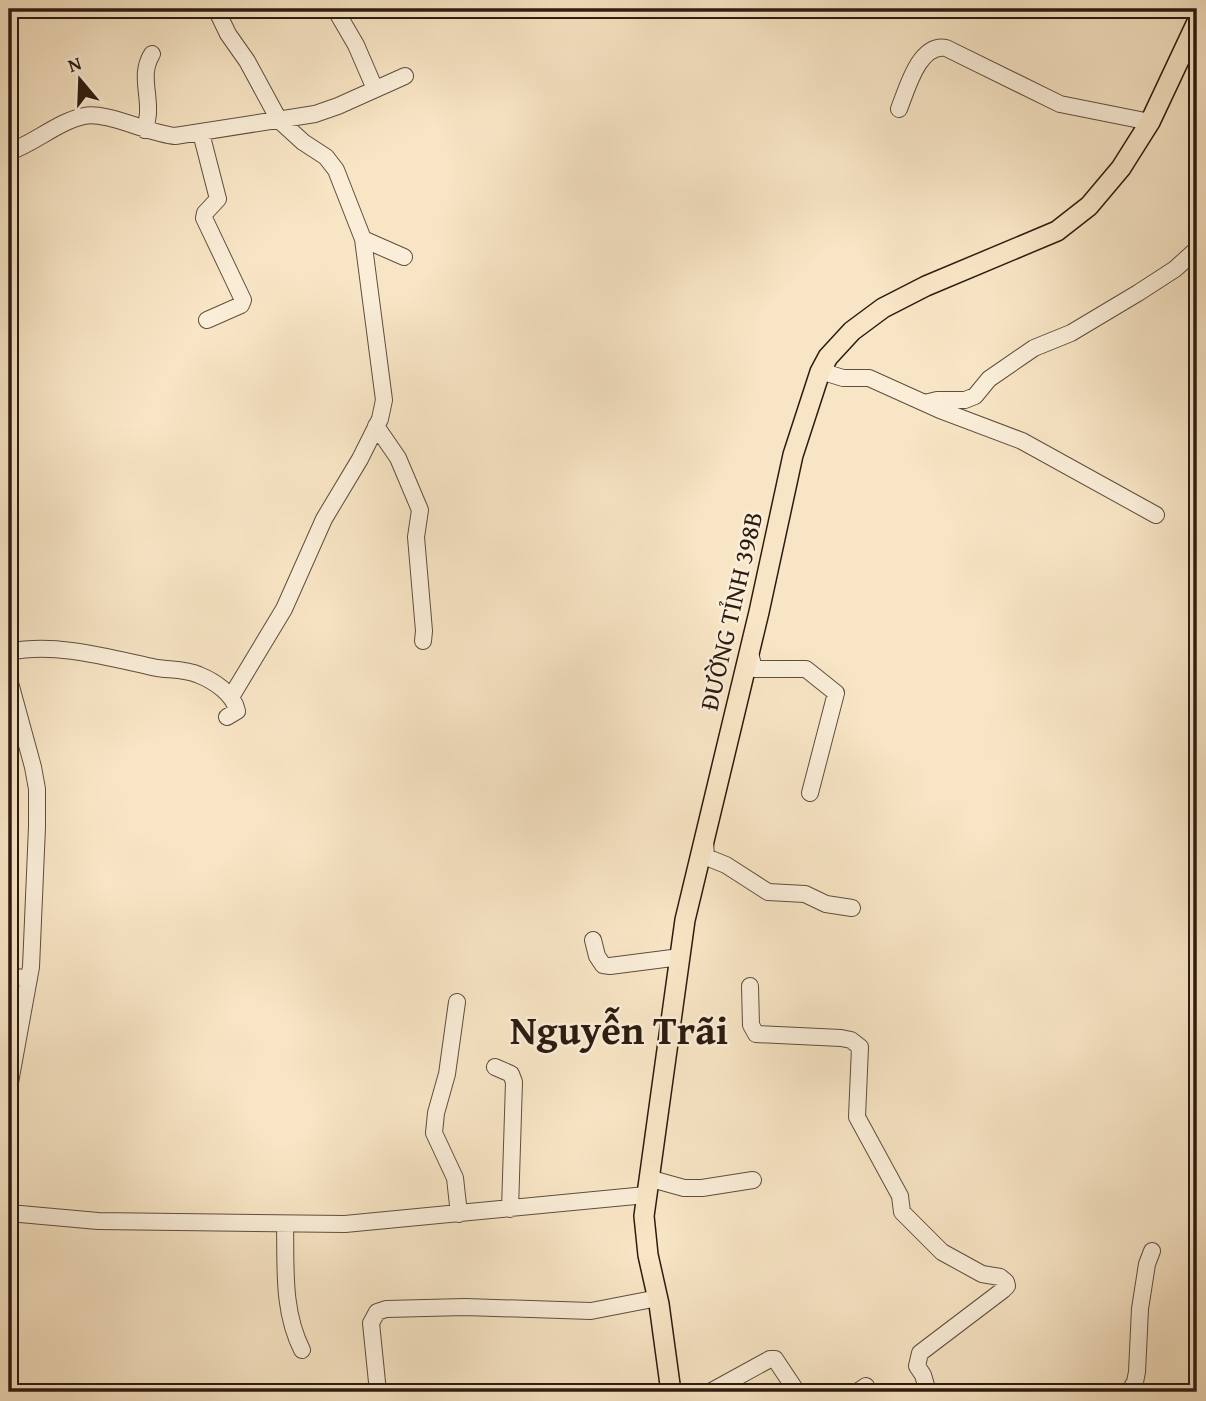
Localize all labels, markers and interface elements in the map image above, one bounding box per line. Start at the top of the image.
north arrow [46,46,116,116]
text: N [64,49,85,79]
street label: ĐƯỜNG TỈNH 398B [689,508,772,714]
district label: Nguyễn Trãi [510,1000,728,1059]

